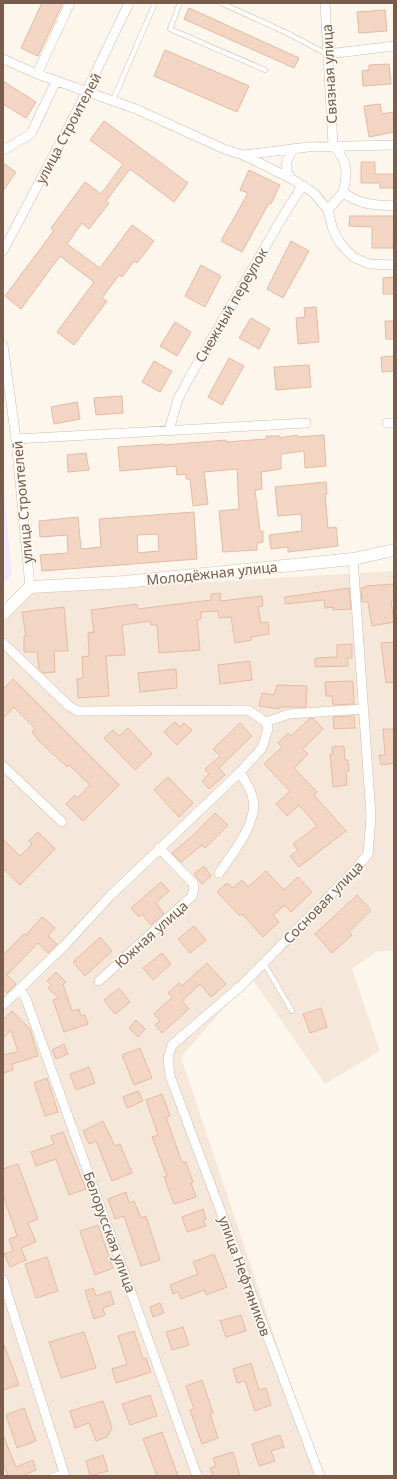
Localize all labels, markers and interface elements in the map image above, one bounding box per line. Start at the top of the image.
street label: Связная улица [317,24,341,124]
street label: улица Строителей [31,69,105,187]
street label: Снежный переулок [190,244,272,366]
street label: улица Строителей [7,440,37,564]
street label: Молодёжная улица [145,557,279,589]
street label: Сосновая улица [279,856,367,948]
street label: Южная улица [110,896,192,972]
street label: Белорусская улица [79,1169,141,1295]
street label: улица Нефтяников [214,1213,276,1339]

